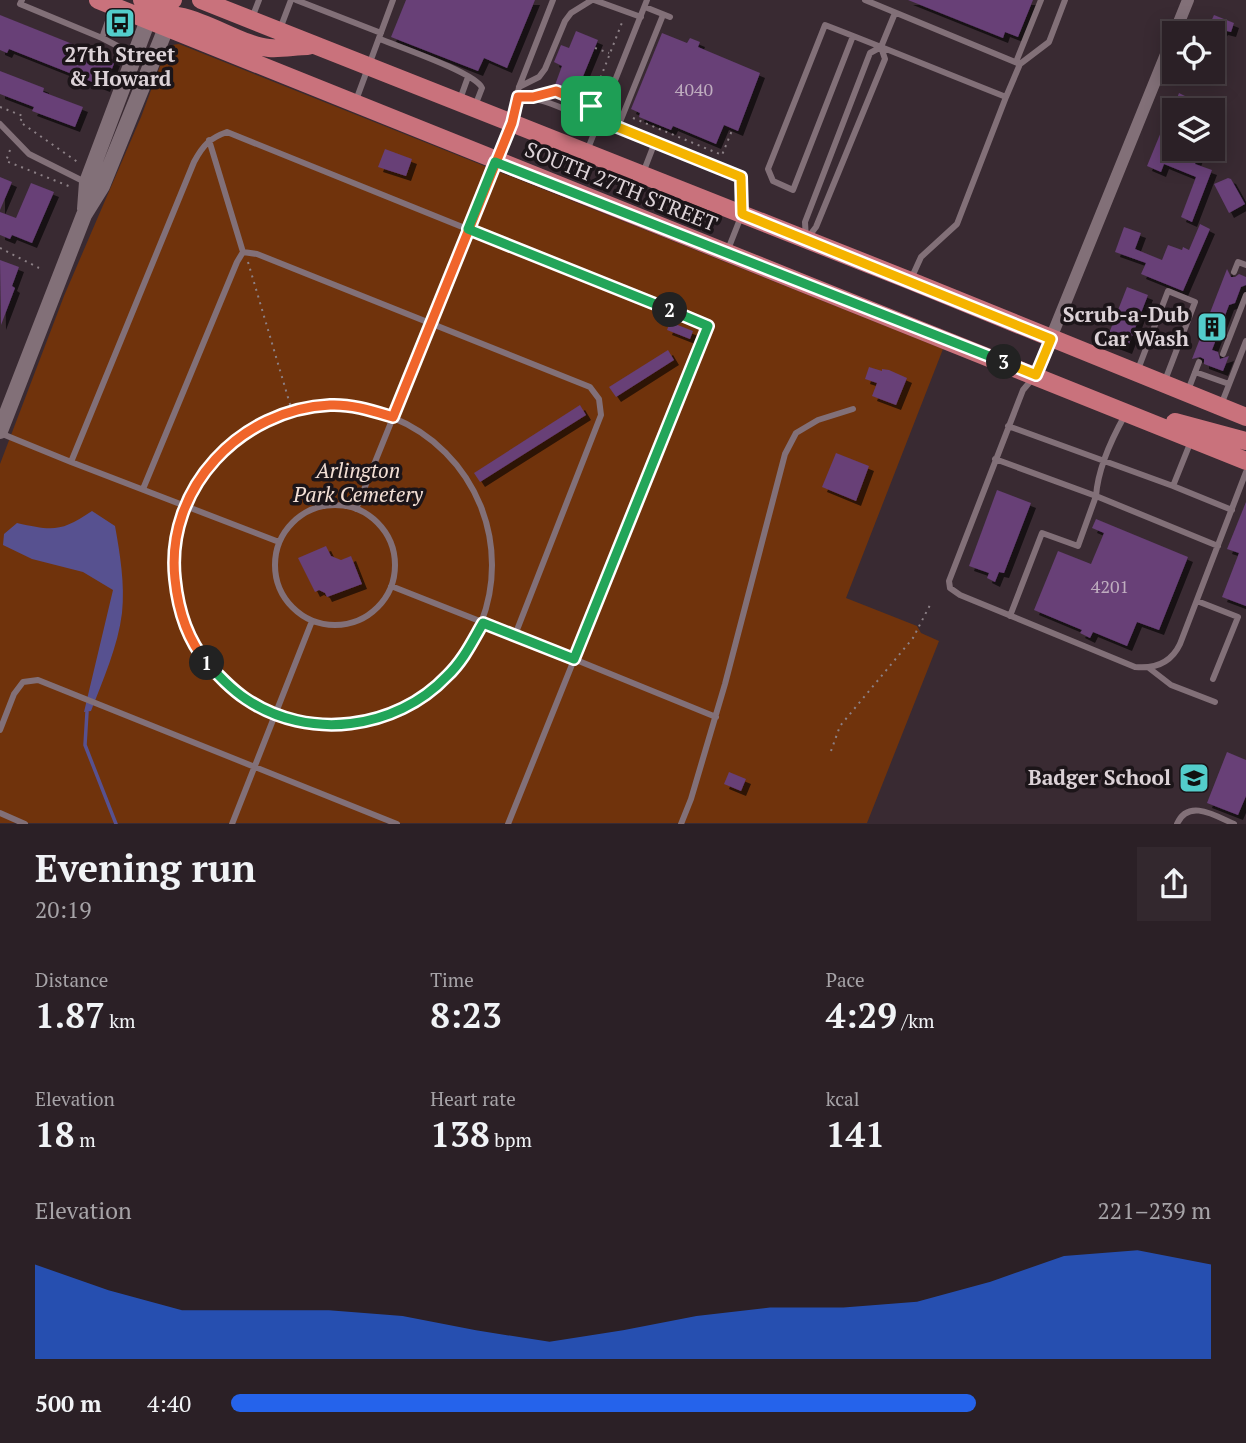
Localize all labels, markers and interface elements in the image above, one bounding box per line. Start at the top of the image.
bus stop icon: 27th Street & Howard [103,6,137,40]
map controls [1162,21,1225,161]
button: locate [1162,21,1225,84]
place label: 27th Street & Howard [65,40,176,92]
pin [561,76,621,136]
house number: 4040 [675,77,713,101]
icon: arrive [572,87,610,125]
button: layers [1162,98,1225,161]
street label: SOUTH 27TH STREET [521,135,722,237]
pin: 2 [652,292,688,328]
text: 2 [664,297,675,322]
place label: Scrub-a-Dub Car Wash [1063,300,1190,352]
building icon: Scrub-a-Dub Car Wash [1195,310,1229,344]
pin: 3 [986,344,1021,380]
text: 3 [998,349,1009,374]
park label: Arlington Park Cemetery [292,456,423,508]
house number: 4201 [1091,574,1129,598]
pin: 1 [190,646,224,680]
text: 1 [201,650,212,675]
school or university icon: Badger School [1177,761,1211,795]
place label: Badger School [1028,763,1171,791]
text: Evening run [35,843,256,893]
button: share [1137,847,1211,921]
text: 20:19 [35,894,92,925]
text: Distance [35,967,108,992]
text: Time [430,967,474,992]
text: Pace [826,967,865,992]
text: 1.87 [35,992,105,1038]
text: 8:23 [430,992,502,1038]
text: 4:29 [826,992,897,1038]
text: km [105,1008,136,1033]
text: /km [897,1008,934,1033]
text: Elevation [35,1086,115,1111]
text: Heart rate [430,1086,516,1111]
text: kcal [826,1086,859,1111]
text: 18 [35,1111,75,1157]
text: 138 [430,1111,490,1157]
text: 141 [826,1111,885,1157]
text: m [75,1127,96,1152]
text: bpm [490,1127,532,1152]
text: Elevation [35,1195,132,1226]
text: 221–239 m [1098,1195,1211,1226]
text: 500 m [35,1388,101,1419]
text: 4:40 [147,1388,191,1419]

